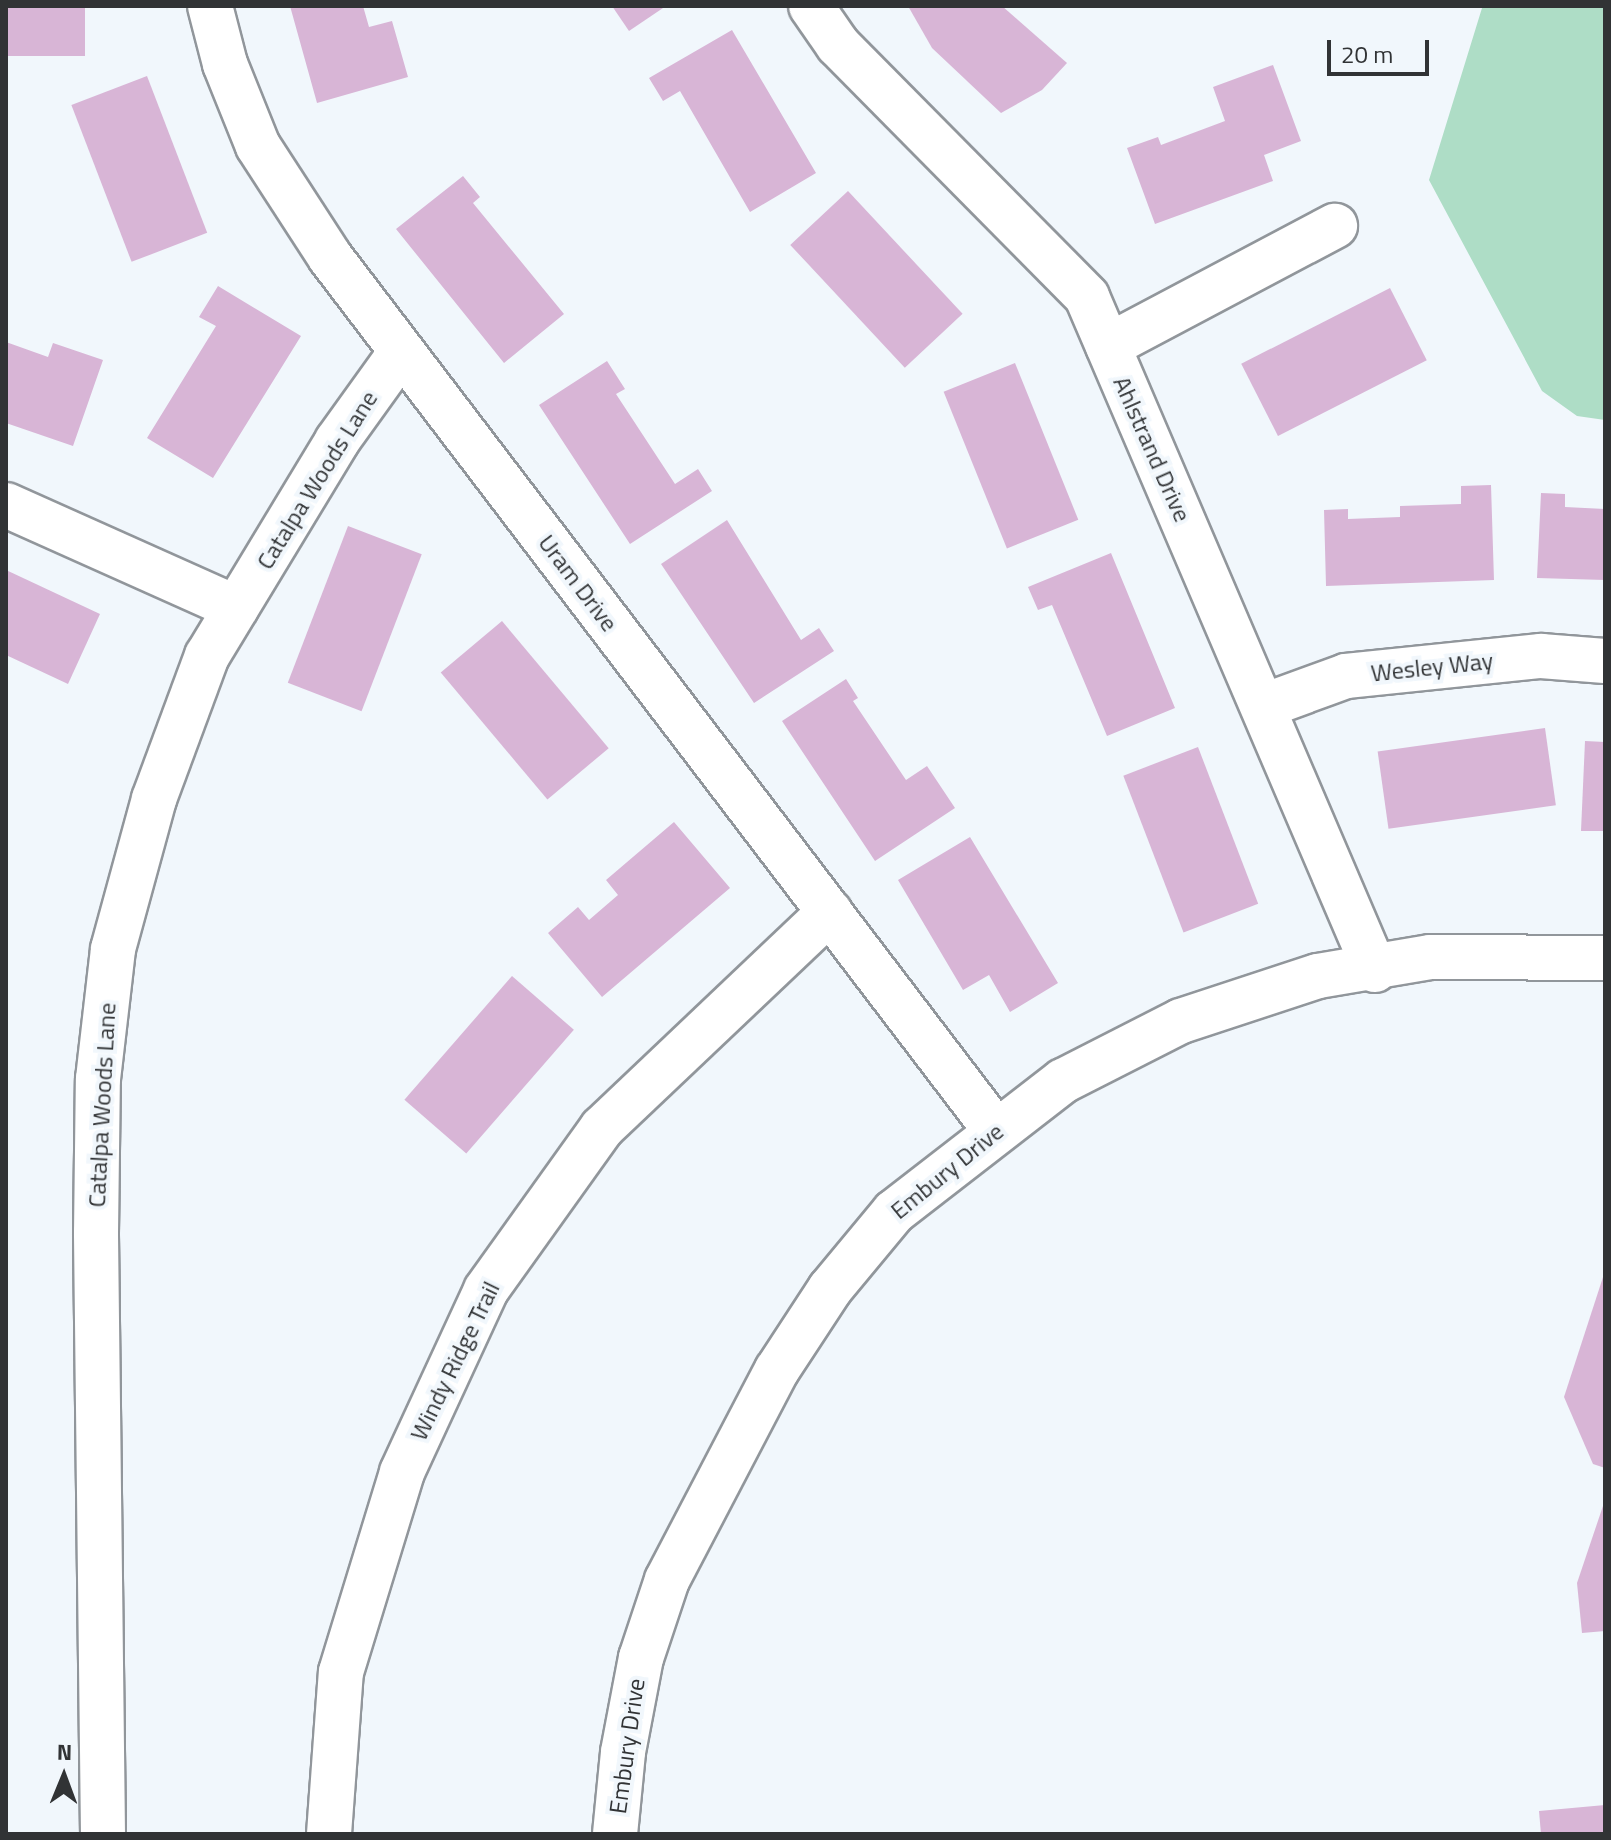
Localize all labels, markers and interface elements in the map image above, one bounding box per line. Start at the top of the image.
scale bar [1331,24,1433,74]
text: 20 m [1341,36,1393,72]
street label: Ahlstrand Drive [1107,372,1197,526]
street label: Catalpa Woods Lane [251,386,383,574]
street label: Uram Drive [532,529,624,637]
street label: Wesley Way [1369,646,1495,688]
street label: Catalpa Woods Lane [82,1002,122,1208]
street label: Embury Drive [885,1117,1009,1225]
street label: Windy Ridge Trail [404,1277,506,1445]
street label: Embury Drive [603,1676,651,1816]
text: N [56,1735,72,1769]
north arrow [24,1736,104,1816]

